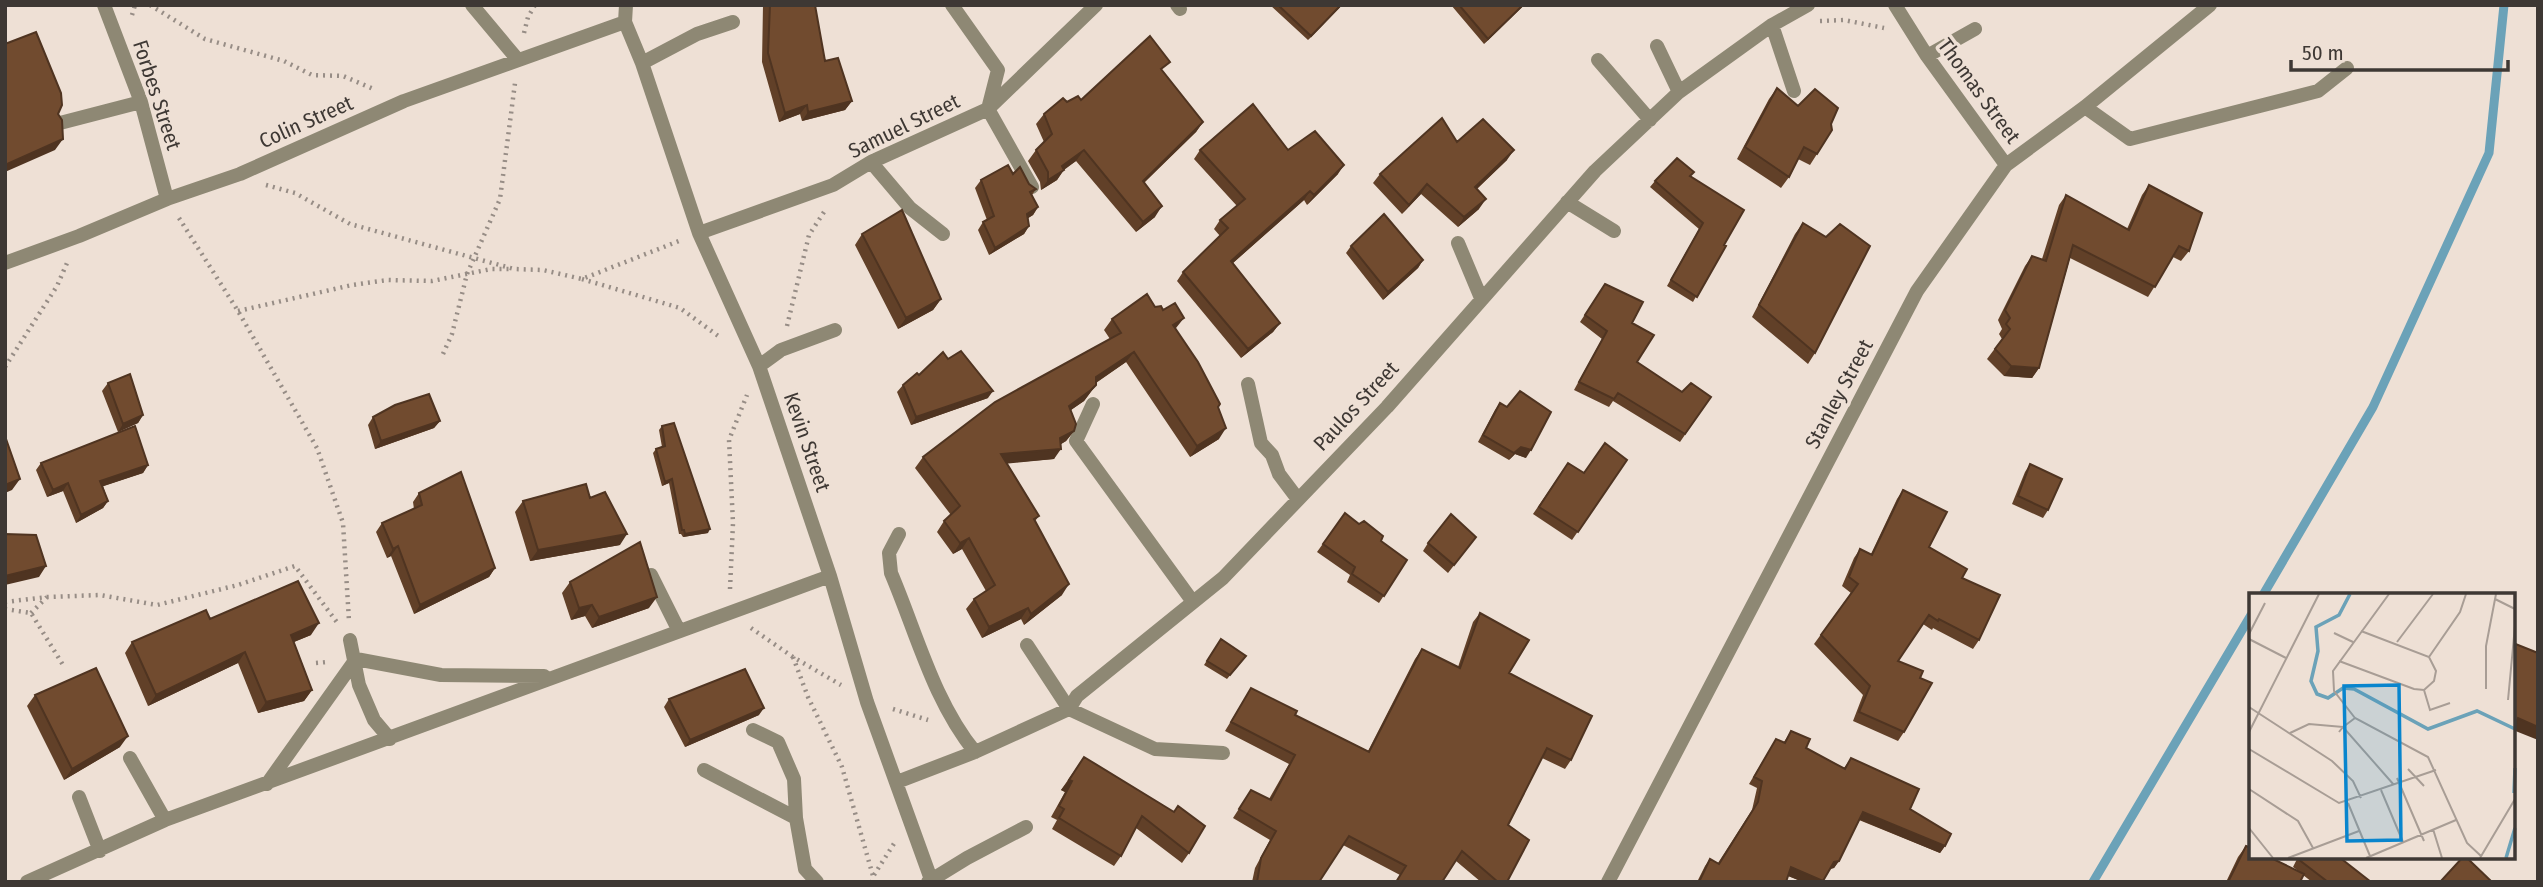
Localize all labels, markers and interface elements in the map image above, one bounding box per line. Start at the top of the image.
scale bar [2291,28,2508,72]
street label: Thomas Street [1932,33,2026,149]
street label: Forbes Street [127,37,187,153]
text: 50 m [2302,40,2344,66]
street label: Samuel Street [844,88,964,164]
street label: Colin Street [255,90,357,154]
street label: Stanley Street [1799,335,1879,453]
street label: Paulos Street [1308,356,1404,456]
street label: Kevin Street [778,389,836,495]
inset map [2249,593,2515,859]

